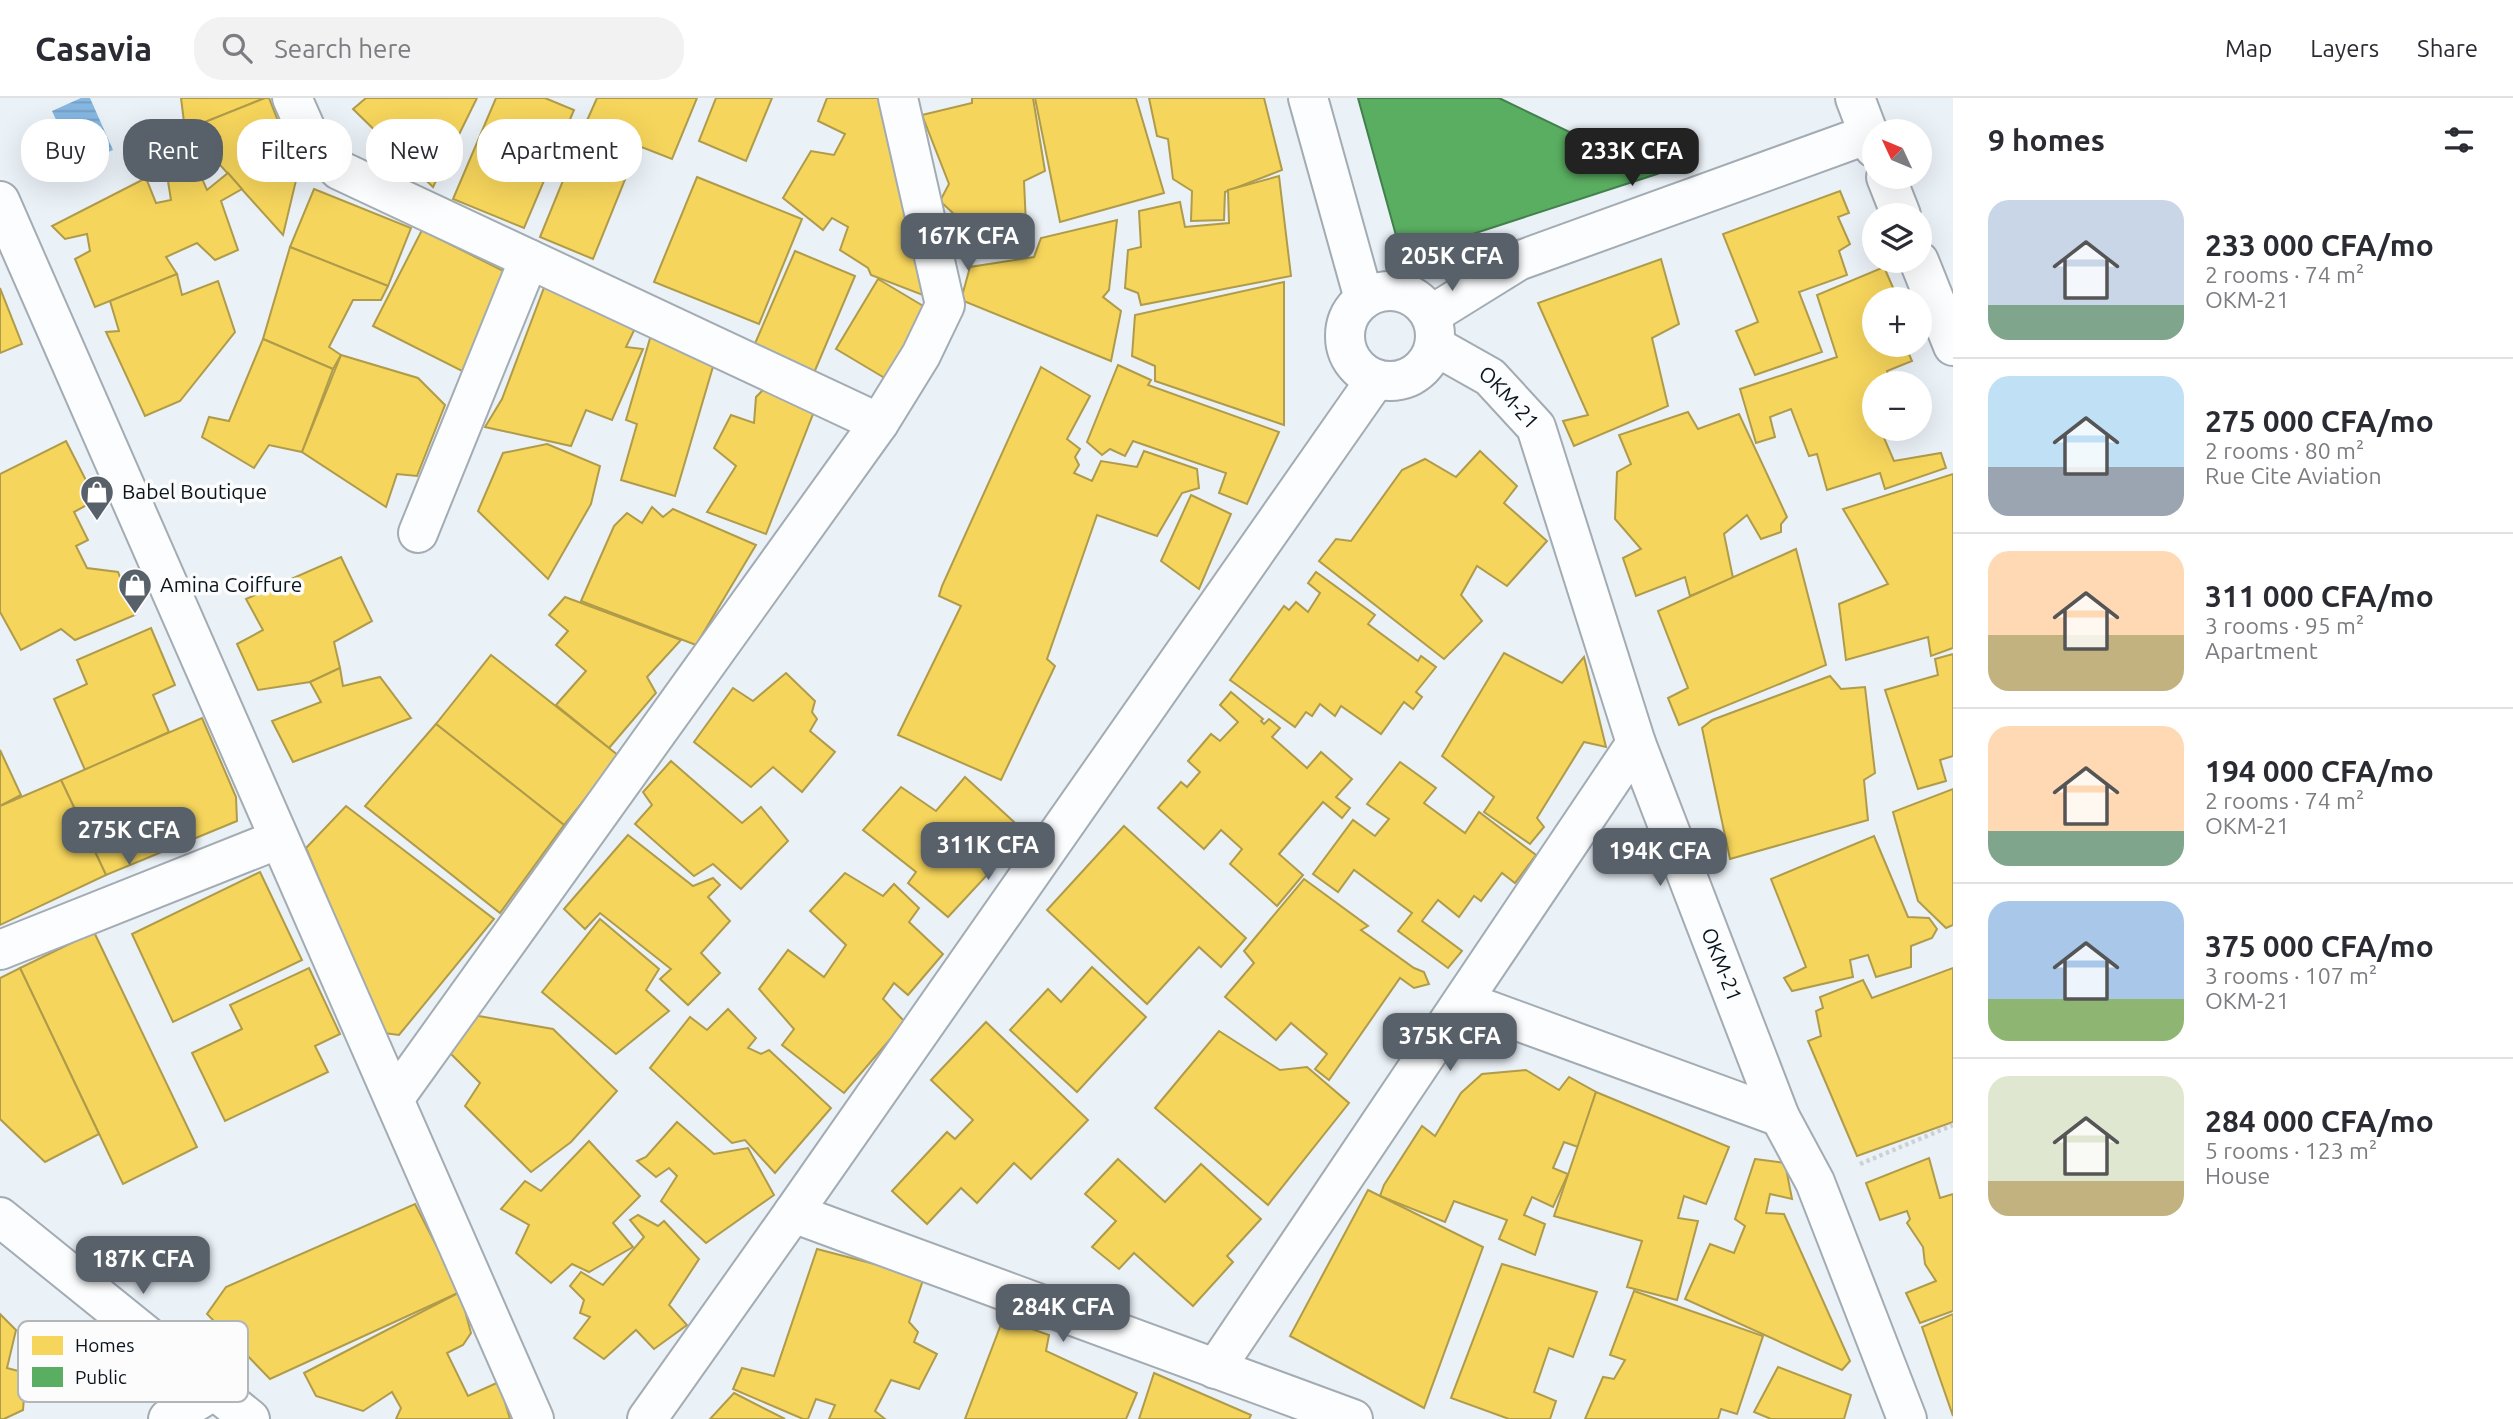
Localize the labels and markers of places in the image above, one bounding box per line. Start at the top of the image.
pin: 233K CFA [1560,129,1704,188]
pin: 167K CFA [896,214,1040,273]
pin: 205K CFA [1380,234,1524,293]
shop icon: Babel Boutique [78,473,116,522]
place label: Babel Boutique [122,479,267,503]
shop icon: Amina Coiffure [116,566,154,615]
place label: Amina Coiffure [160,572,302,596]
pin: 275K CFA [57,808,201,867]
pin: 311K CFA [916,822,1060,882]
pin: 194K CFA [1588,828,1732,888]
pin: 375K CFA [1378,1014,1522,1073]
pin: 187K CFA [71,1236,215,1296]
pin: 284K CFA [991,1284,1135,1344]

